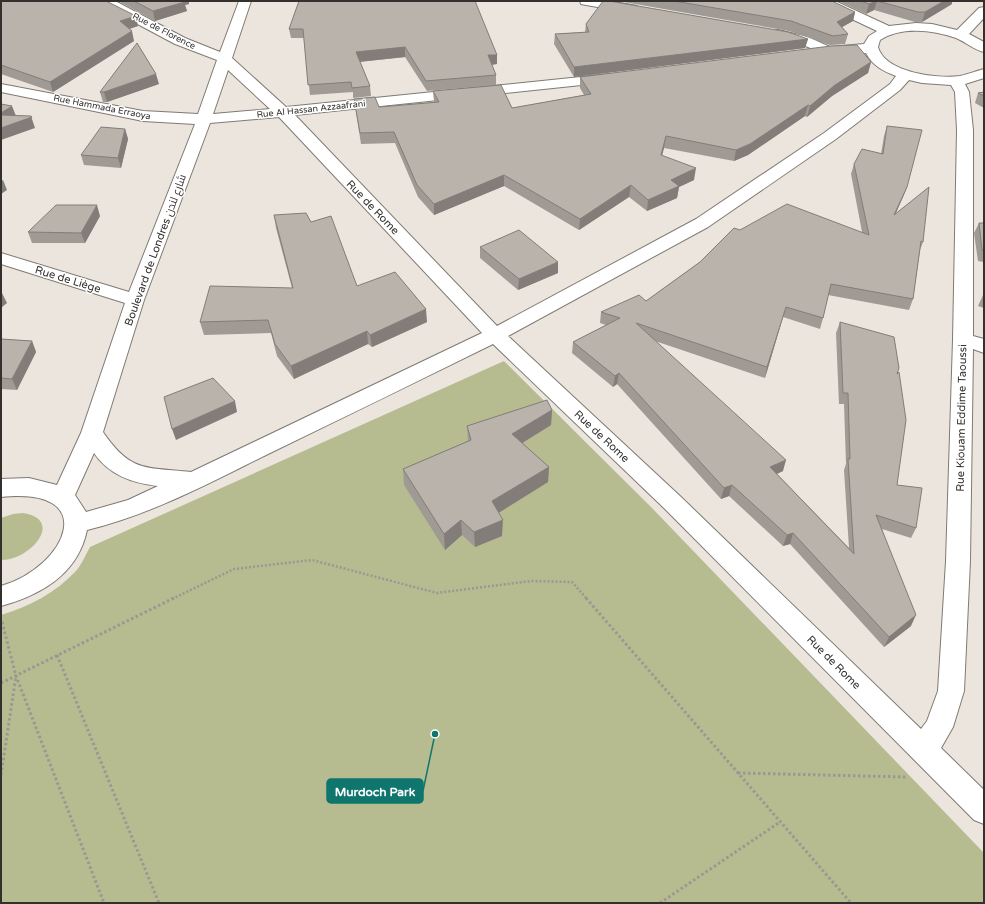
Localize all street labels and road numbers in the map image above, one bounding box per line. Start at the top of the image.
street label: Rue de Florence [130,11,197,52]
street label: Rue Hammada Erraoya [52,93,151,122]
street label: Rue Al Hassan Azzaafrani [256,98,366,121]
street label: Boulevard de Londres شارع لندن [122,173,190,328]
street label: Rue de Rome [343,177,402,237]
street label: Rue de Liège [33,263,102,296]
street label: Rue Kiouam Eddime Taoussi [954,344,969,492]
street label: Rue de Rome [571,408,632,465]
street label: Rue de Rome [804,633,863,692]

